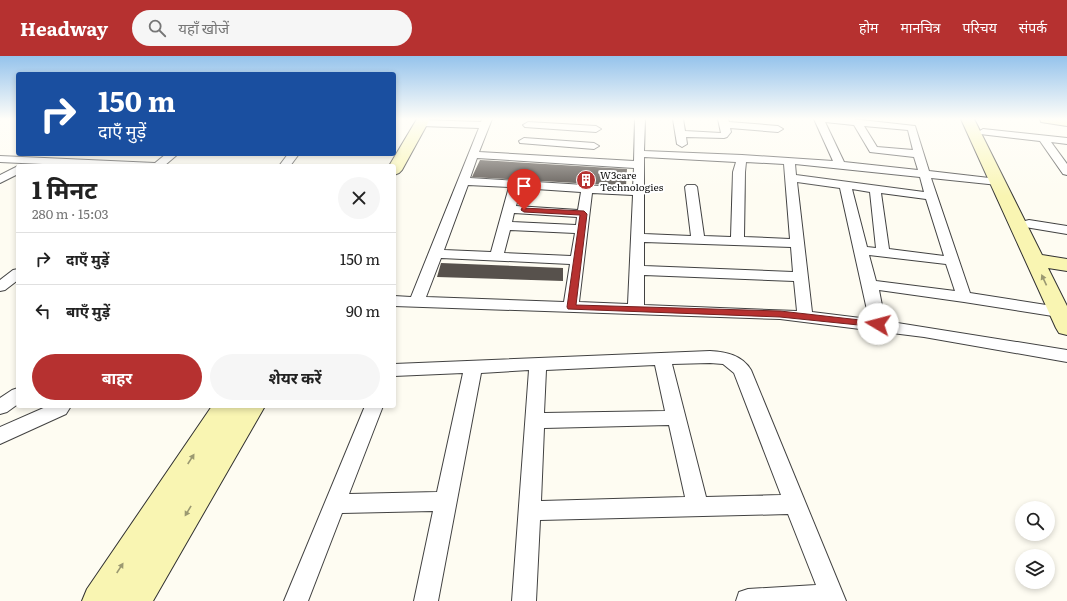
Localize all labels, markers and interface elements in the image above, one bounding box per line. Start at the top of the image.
search box [132,10,412,46]
text: Headway [20,14,108,42]
text: यहाँ खोजें [178,16,229,39]
icon: search [146,17,168,39]
text: होम [859,17,878,37]
text: मानचित्र [900,17,941,37]
text: परिचय [963,17,997,37]
text: संपर्क [1019,17,1047,37]
text: 150 m [98,79,176,121]
icon: right [32,88,84,140]
text: दाएँ मुड़ें [98,117,146,144]
place label: W3care Technologies [600,167,664,194]
pin [507,169,541,210]
building icon: W3care Technologies [575,169,597,191]
text: 1 मिनट [32,171,97,206]
icon: arrive [513,175,535,197]
button: close [338,177,380,219]
text: 280 m · 15:03 [32,204,109,223]
text: दाएँ मुड़ें [66,247,109,270]
text: 150 m [340,247,380,270]
icon: right [32,248,54,270]
one-way arrow [1041,274,1047,286]
text: बाएँ मुड़ें [66,299,110,322]
text: 90 m [346,299,380,322]
icon: left [32,300,54,322]
position arrow [857,303,899,345]
button: बाहर [32,354,202,400]
button: शेयर करें [210,354,380,400]
one-way arrow [187,454,195,464]
map controls [1015,501,1055,589]
button: search [1015,501,1055,541]
one-way arrow [185,505,192,517]
button: layers [1015,549,1055,589]
one-way arrow [116,563,124,573]

